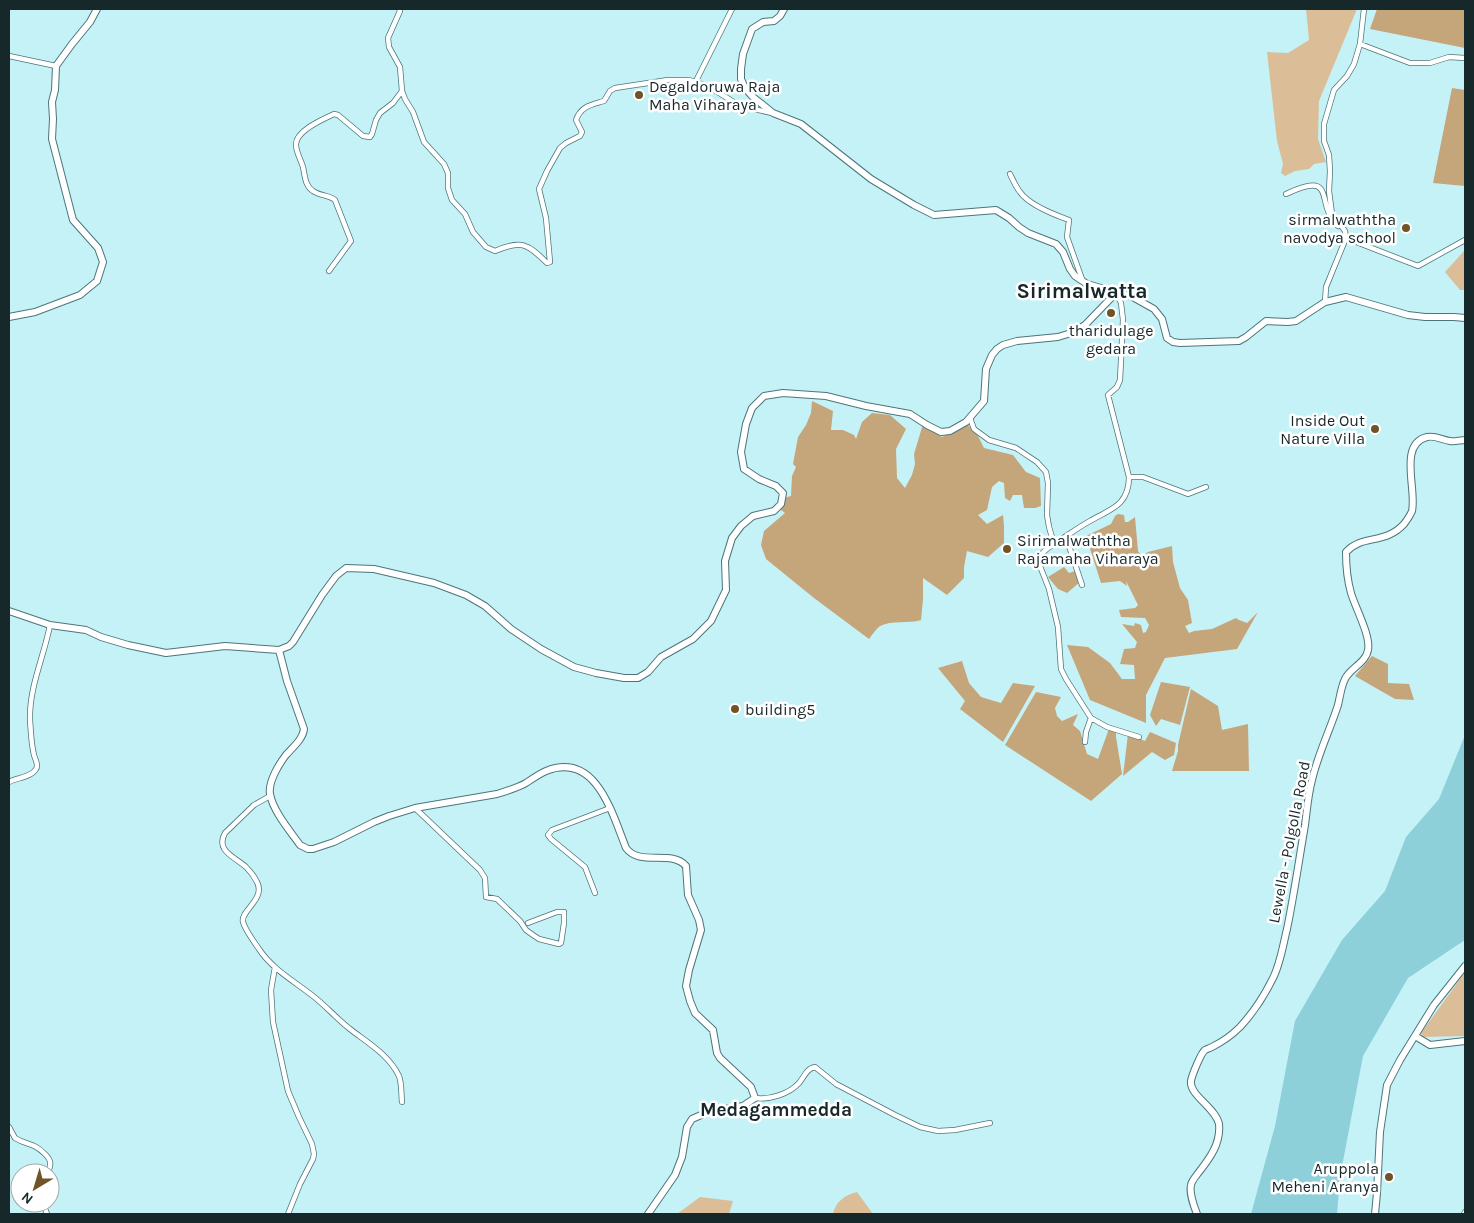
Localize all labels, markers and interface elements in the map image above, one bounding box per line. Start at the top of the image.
place label: Degaldoruwa Raja Maha Viharaya [649,77,780,114]
marker: Degaldoruwa Raja Maha Viharaya [633,89,645,101]
place label: sirmalwaththa navodya school [1283,210,1396,247]
marker: sirmalwaththa navodya school [1400,222,1412,234]
district label: Sirimalwatta [1016,279,1148,303]
marker: tharidulage gedara [1105,307,1117,319]
place label: tharidulage gedara [1069,321,1153,358]
place label: Inside Out Nature Villa [1280,411,1365,448]
marker: Inside Out Nature Villa [1369,423,1381,435]
place label: Sirimalwaththa Rajamaha Viharaya [1017,531,1159,568]
marker: Sirimalwaththa Rajamaha Viharaya [1001,543,1013,555]
place label: building5 [745,700,815,719]
marker: building5 [729,703,741,715]
street label: Lewella - Polgolla Road [1264,759,1314,925]
district label: Medagammedda [700,1099,852,1121]
place label: Aruppola Meheni Aranya [1271,1159,1379,1196]
north arrow [10,1163,60,1213]
marker: Aruppola Meheni Aranya [1383,1171,1395,1183]
text: N [18,1188,36,1208]

